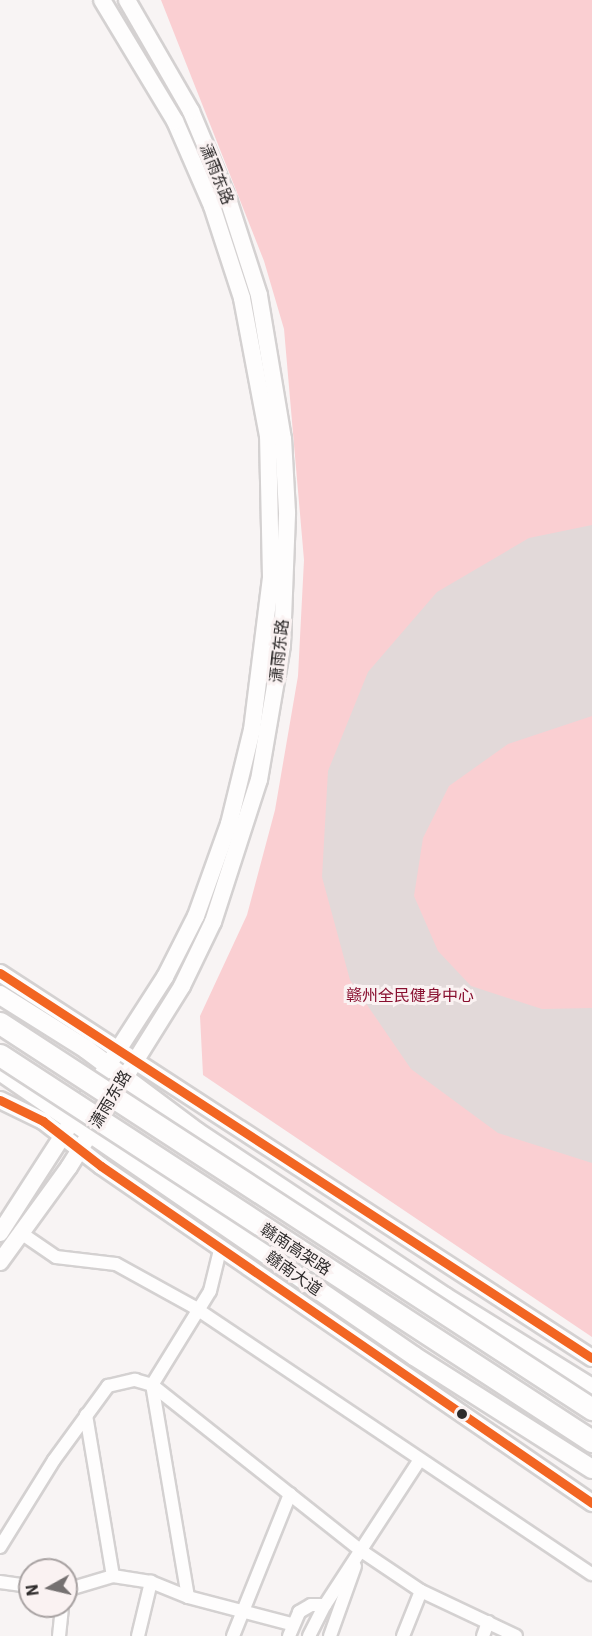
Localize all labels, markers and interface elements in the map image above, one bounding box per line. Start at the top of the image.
street label: 潇雨东路 [196,141,238,207]
street label: 潇雨东路 [266,618,292,684]
park label: 赣州全民健身中心 [346,985,474,1005]
street label: 潇雨东路 [85,1067,135,1131]
street label: 赣南高架路 [257,1219,335,1279]
street label: 赣南大道 [262,1247,326,1299]
unlabelled marker [456,1408,468,1420]
north arrow [18,1558,78,1618]
text: N [21,1583,43,1597]

